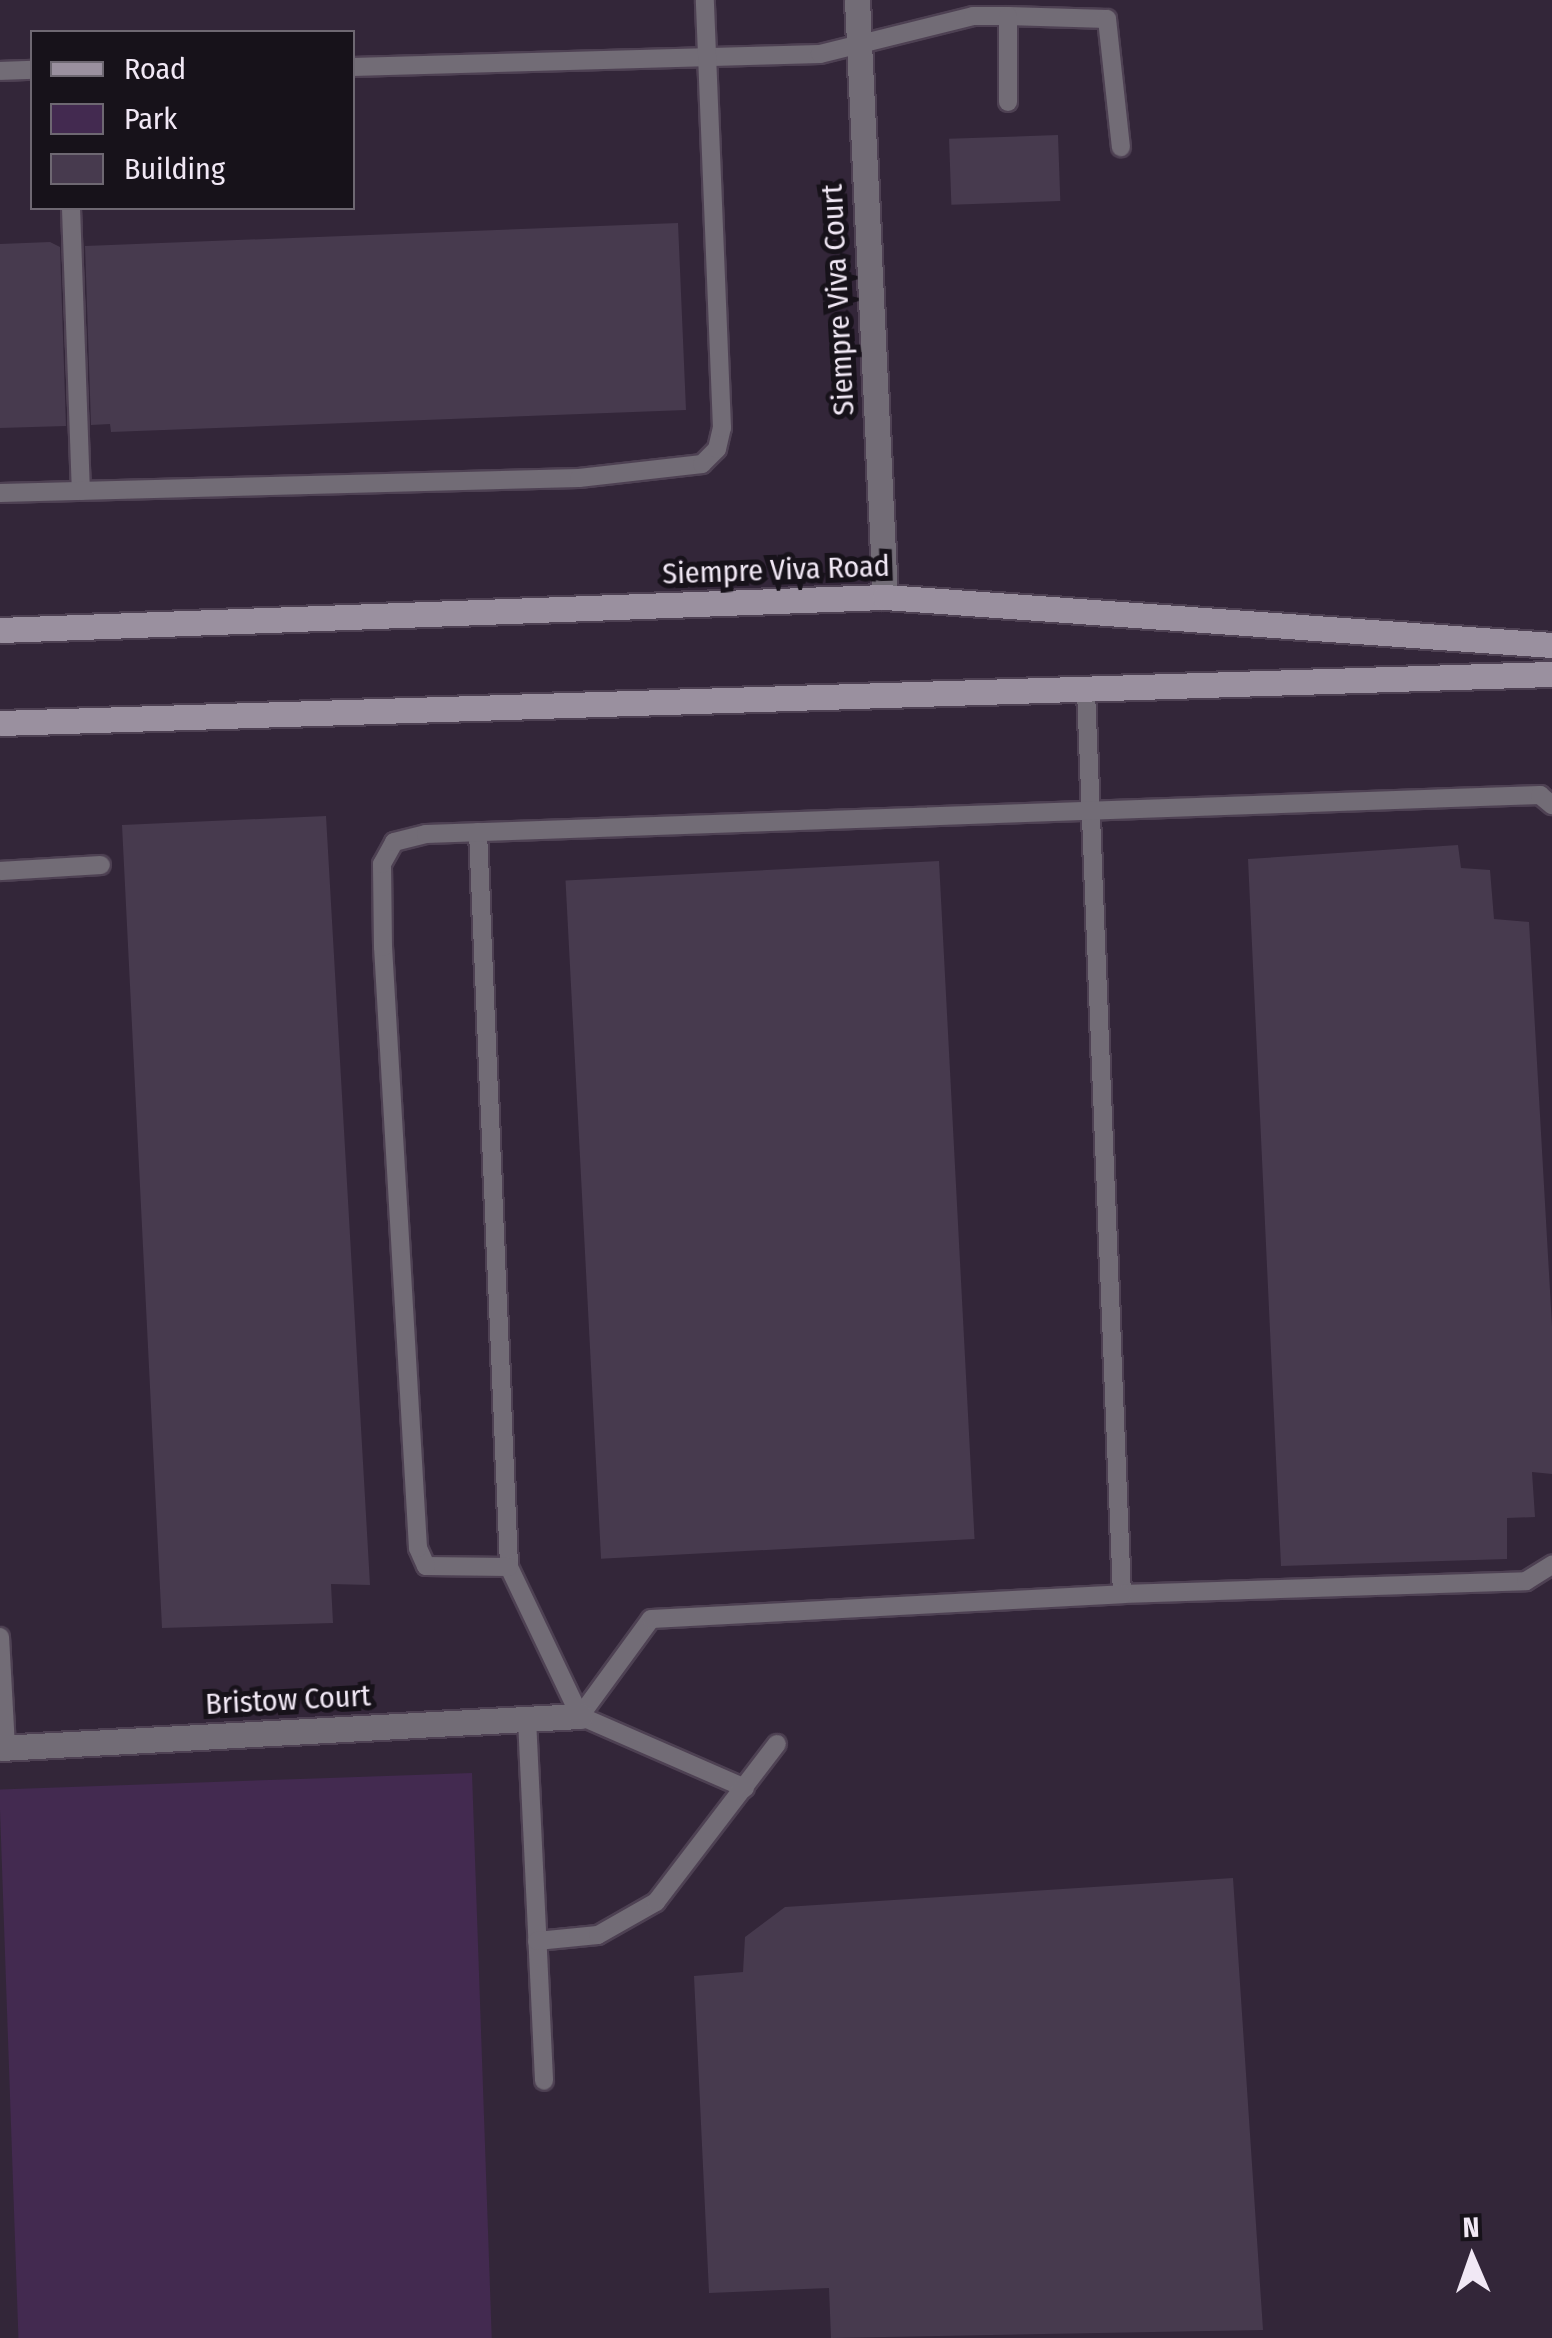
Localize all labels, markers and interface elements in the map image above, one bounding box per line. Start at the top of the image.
legend [30,30,355,210]
text: Road [124,51,186,87]
text: Park [124,101,177,137]
text: Building [124,151,225,187]
street label: Siempre Viva Court [814,183,862,417]
street label: Siempre Viva Road [662,548,890,592]
street label: Bristow Court [204,1678,372,1722]
north arrow [1422,2208,1522,2308]
text: N [1462,2211,1480,2244]

